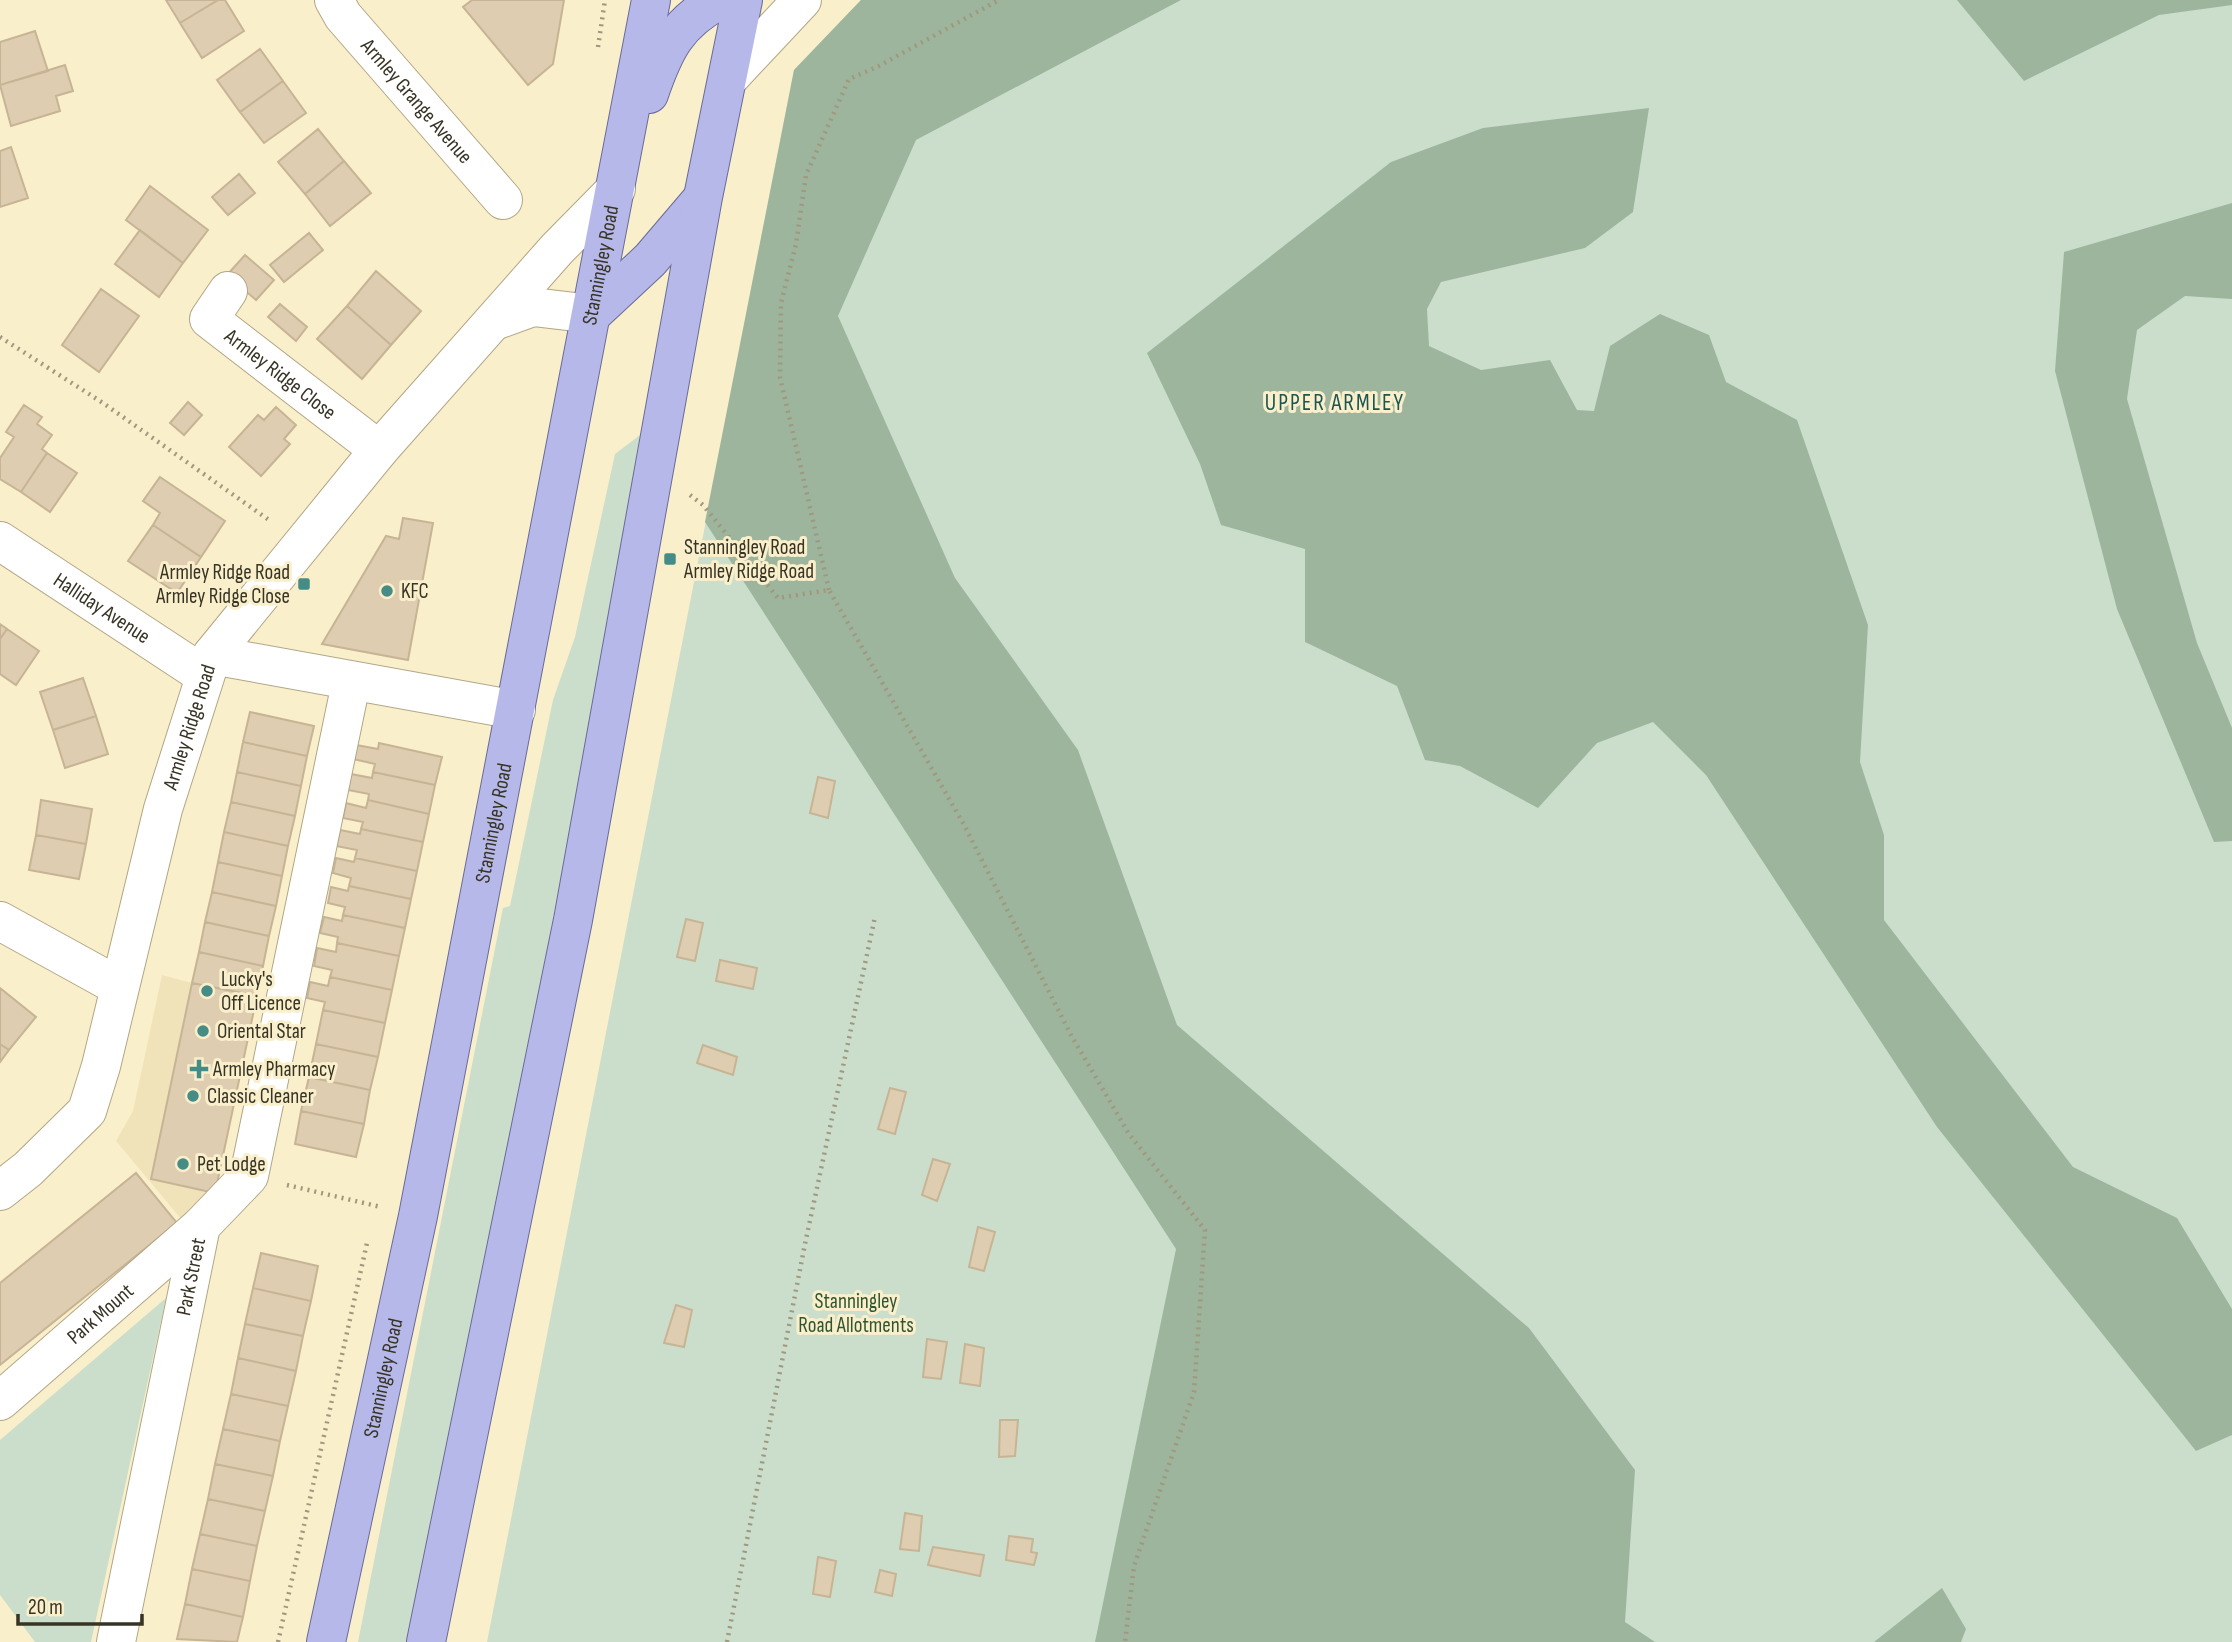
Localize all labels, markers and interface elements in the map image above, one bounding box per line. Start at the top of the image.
street label: Armley Grange Avenue [355,33,478,169]
street label: Stanningley Road [577,203,624,327]
street label: Armley Ridge Close [219,323,341,425]
district label: UPPER ARMLEY [1265,389,1405,417]
place label: Stanningley Road Armley Ridge Road [683,535,814,584]
marker: Stanningley Road Armley Ridge Road [662,551,678,567]
place label: Armley Ridge Road Armley Ridge Close [155,560,290,609]
street label: Halliday Avenue [49,568,155,649]
marker: Armley Ridge Road Armley Ridge Close [296,576,312,592]
place label: KFC [401,579,429,604]
marker: KFC [379,583,395,599]
street label: Armley Ridge Road [158,661,221,794]
street label: Stanningley Road [470,761,517,885]
place label: Lucky's Off Licence [221,967,301,1016]
marker: Lucky's Off Licence [199,983,215,999]
place label: Oriental Star [217,1019,306,1044]
marker: Oriental Star [195,1023,211,1039]
place label: Armley Pharmacy [212,1057,335,1082]
marker: Armley Pharmacy [191,1061,207,1077]
place label: Classic Cleaner [207,1084,314,1109]
marker: Classic Cleaner [185,1088,201,1104]
place label: Pet Lodge [197,1152,266,1177]
marker: Pet Lodge [175,1156,191,1172]
street label: Park Street [171,1236,211,1318]
street label: Park Mount [62,1278,139,1350]
park label: Stanningley Road Allotments [798,1289,914,1338]
street label: Stanningley Road [358,1316,409,1440]
scale bar [18,1582,142,1626]
text: 20 m [28,1595,63,1620]

